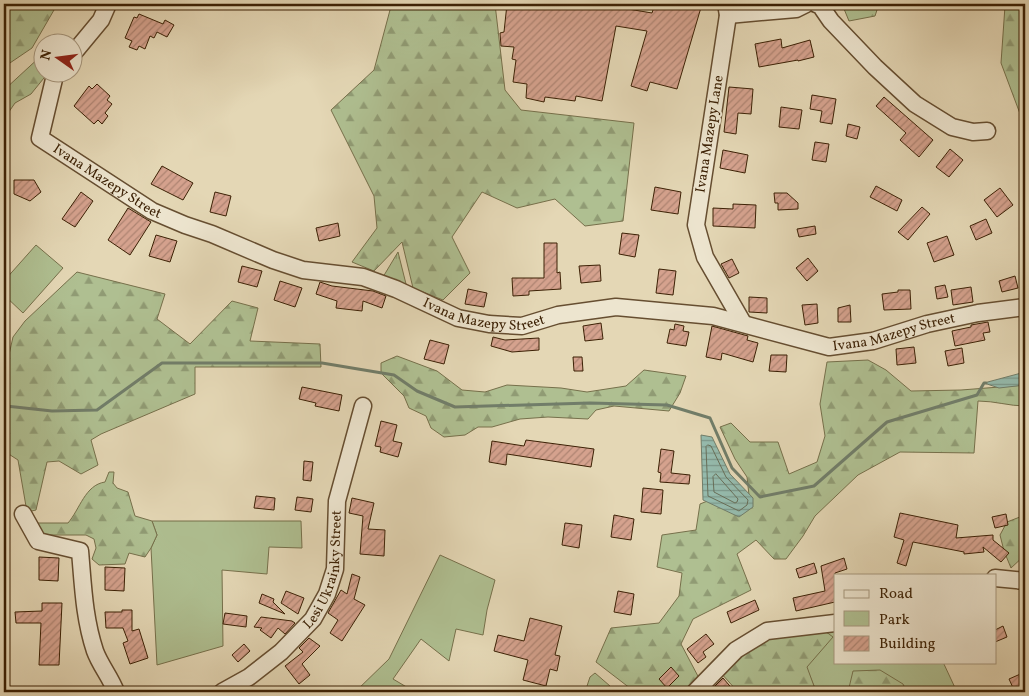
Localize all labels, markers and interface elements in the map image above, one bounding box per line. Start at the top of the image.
north arrow [32,32,82,82]
text: N [36,48,57,62]
street label: Ivana Mazepy Lane [691,74,729,194]
street label: Ivana Mazepy Street [49,139,164,223]
street label: Ivana Mazepy Street [420,293,547,335]
street label: Ivana Mazepy Street [832,309,957,356]
street label: Lesi Ukrainky Street [299,510,346,633]
legend [834,574,996,664]
text: Road [879,584,913,605]
text: Park [879,610,910,631]
text: Building [879,634,936,655]

